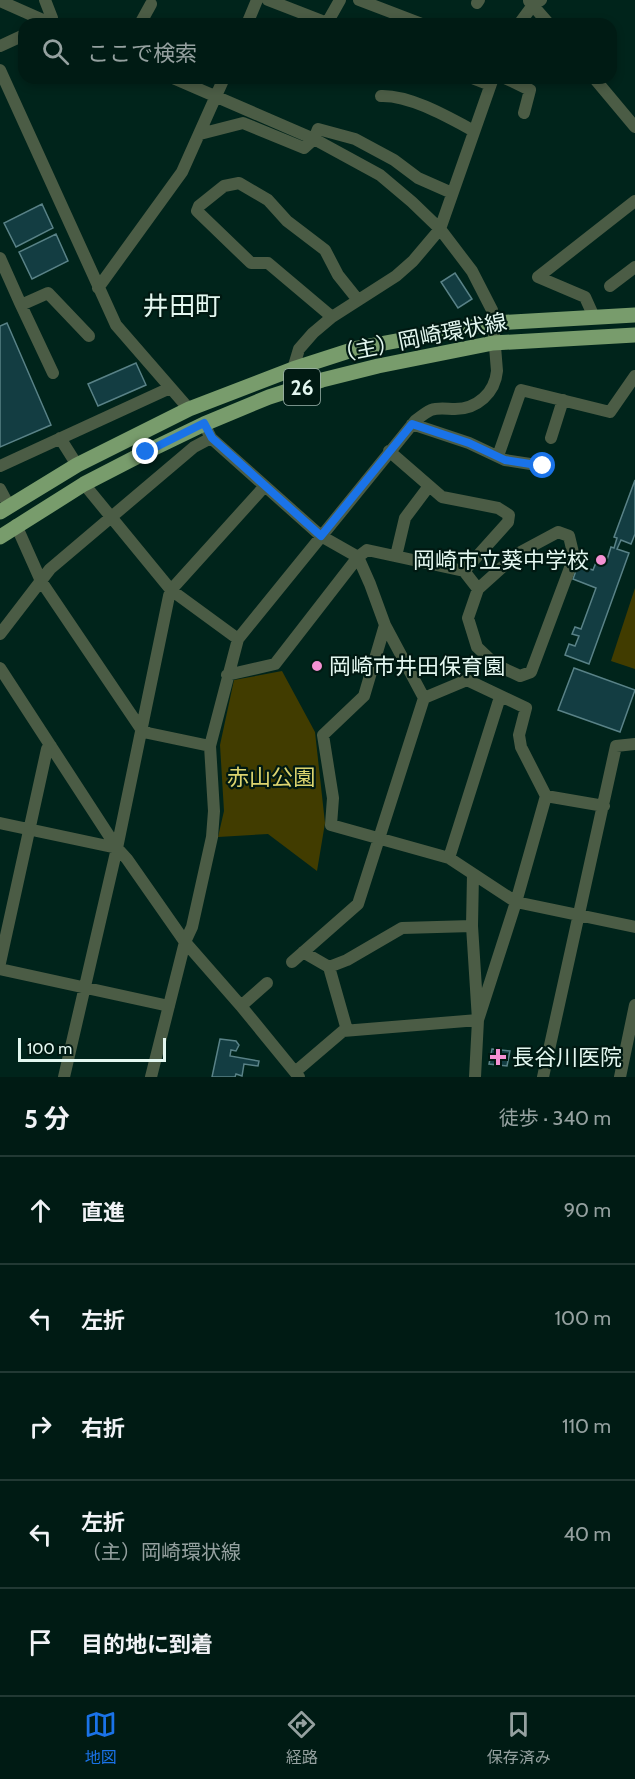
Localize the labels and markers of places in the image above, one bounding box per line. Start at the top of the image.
place label: 岡崎市立葵中学校 [413,547,589,574]
marker: 岡崎市立葵中学校 [594,553,608,567]
place label: 岡崎市井田保育園 [329,653,505,680]
marker: 岡崎市井田保育園 [310,659,324,673]
place label: 長谷川医院 [512,1044,622,1071]
marker: 長谷川医院 [489,1048,507,1066]

